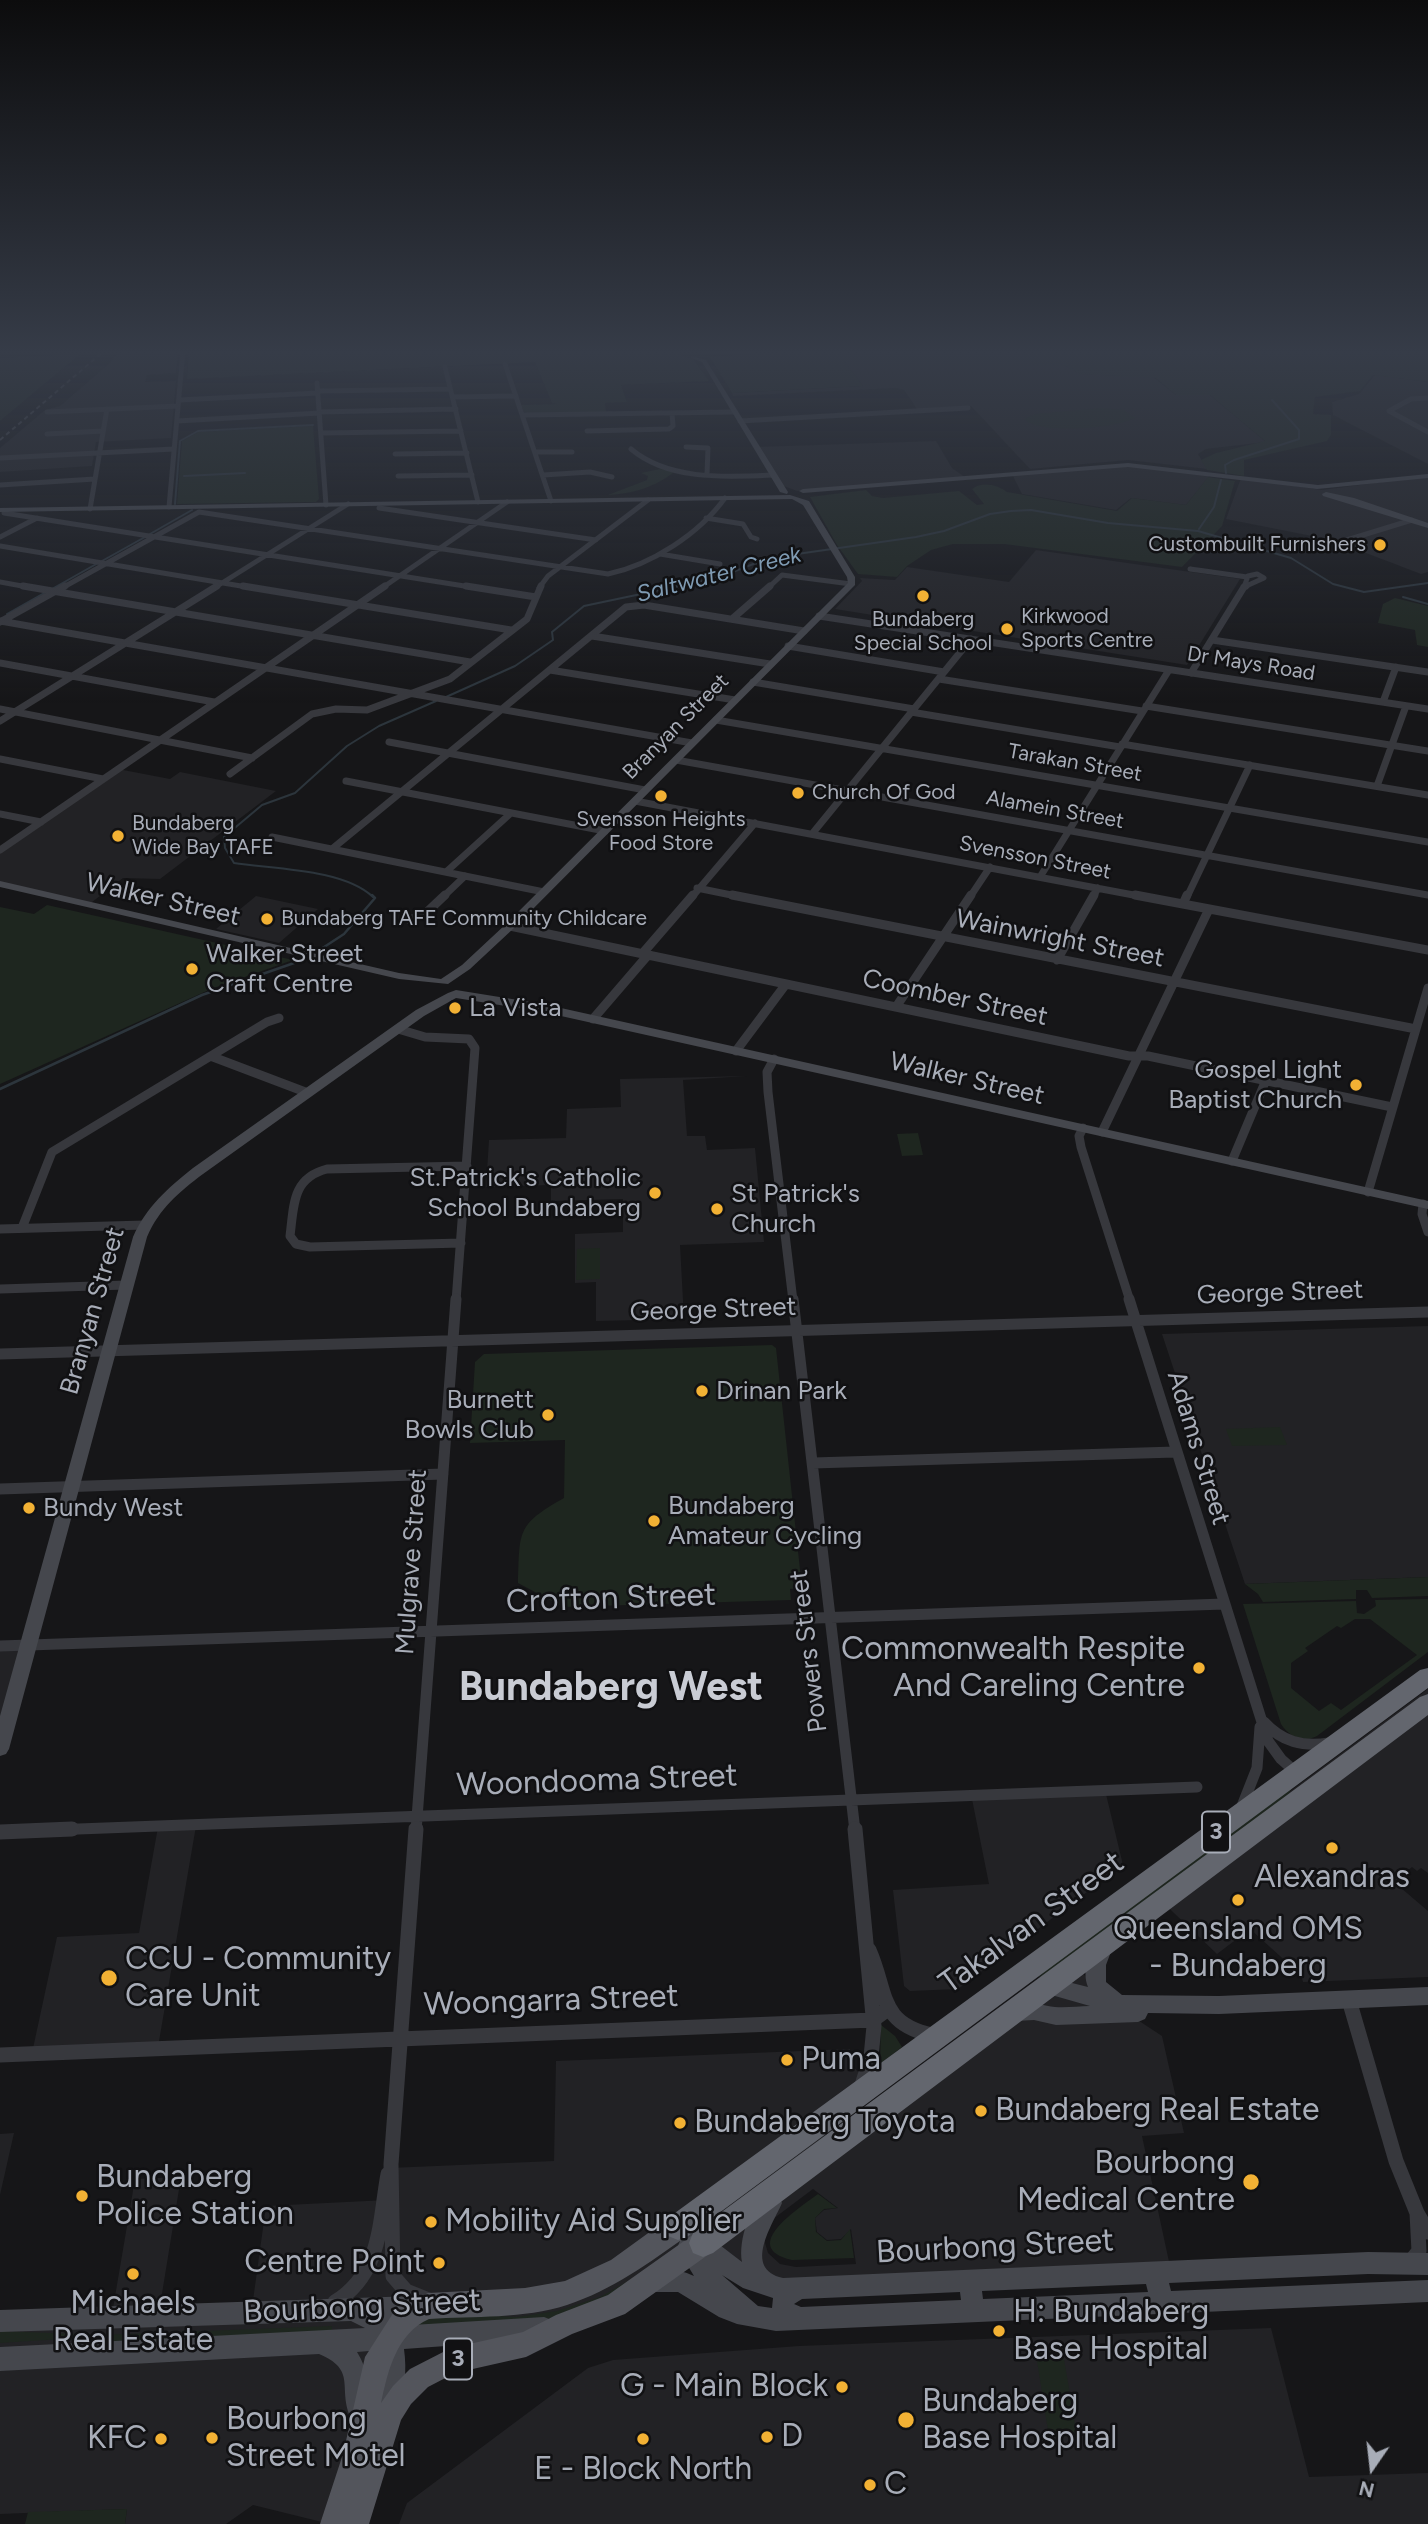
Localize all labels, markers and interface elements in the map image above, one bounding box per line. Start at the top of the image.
place label: Custombuilt Furnishers [1148,532,1366,558]
marker: Custombuilt Furnishers [1372,537,1388,553]
water label: Saltwater Creek [634,541,804,609]
marker: Bundaberg Special School [915,588,931,604]
place label: Kirkwood Sports Centre [1021,604,1153,654]
place label: Bundaberg Special School [854,607,992,657]
marker: Kirkwood Sports Centre [999,621,1015,637]
street label: Dr Mays Road [1185,641,1317,687]
street label: Branyan Street [618,669,734,785]
street label: Tarakan Street [1006,739,1144,787]
place label: Church Of God [812,780,956,806]
marker: Church Of God [790,785,806,801]
street label: Alamein Street [984,785,1126,835]
marker: Svensson Heights Food Store [653,788,669,804]
place label: Svensson Heights Food Store [576,807,746,857]
place label: Bundaberg Wide Bay TAFE [132,811,274,861]
marker: Bundaberg Wide Bay TAFE [110,828,126,844]
street label: Svensson Street [957,831,1113,885]
street label: Walker Street [83,867,243,933]
street label: Wainwright Street [953,904,1167,974]
place label: Bundaberg TAFE Community Childcare [281,906,647,932]
marker: Bundaberg TAFE Community Childcare [259,911,275,927]
place label: Walker Street Craft Centre [206,938,363,1000]
marker: Walker Street Craft Centre [184,961,200,977]
street label: Coomber Street [860,963,1050,1033]
place label: La Vista [469,992,561,1024]
marker: La Vista [447,1000,463,1016]
street label: Walker Street [887,1046,1047,1112]
place label: Gospel Light Baptist Church [1168,1054,1342,1116]
marker: Gospel Light Baptist Church [1348,1077,1364,1093]
place label: St.Patrick's Catholic School Bundaberg [409,1162,641,1224]
place label: St Patrick's Church [731,1178,860,1240]
marker: St.Patrick's Catholic School Bundaberg [647,1185,663,1201]
marker: St Patrick's Church [709,1201,725,1217]
street label: Branyan Street [54,1224,132,1398]
street label: George Street [1196,1275,1364,1311]
street label: George Street [629,1292,797,1328]
street label: Adams Street [1160,1367,1236,1529]
place label: Drinan Park [716,1375,847,1407]
marker: Drinan Park [694,1383,710,1399]
place label: Burnett Bowls Club [405,1384,534,1446]
marker: Burnett Bowls Club [540,1407,556,1423]
street label: Mulgrave Street [390,1468,434,1656]
place label: Bundaberg Amateur Cycling [668,1490,862,1552]
place label: Bundy West [43,1492,183,1524]
marker: Bundy West [21,1500,37,1516]
marker: Bundaberg Amateur Cycling [646,1513,662,1529]
street label: Powers Street [784,1568,834,1734]
street label: Crofton Street [505,1576,717,1622]
place label: Commonwealth Respite And Careling Centre [841,1631,1185,1706]
marker: Commonwealth Respite And Careling Centre [1191,1660,1207,1676]
district label: Bundaberg West [459,1664,763,1712]
street label: Woondooma Street [456,1757,738,1805]
road number: 3 [1202,1812,1230,1853]
marker: Alexandras [1324,1840,1340,1856]
street label: Takalvan Street [932,1843,1132,2003]
place label: Alexandras [1254,1859,1410,1897]
marker: Queensland OMS - Bundaberg [1230,1892,1246,1908]
place label: Queensland OMS - Bundaberg [1113,1911,1363,1986]
place label: CCU - Community Care Unit [125,1941,391,2016]
marker: CCU - Community Care Unit [99,1968,119,1988]
street label: Woongarra Street [423,1977,679,2025]
place label: Puma [801,2041,881,2079]
marker: Puma [779,2052,795,2068]
place label: Bundaberg Real Estate [995,2092,1320,2130]
marker: Bundaberg Real Estate [973,2103,989,2119]
place label: Bundaberg Toyota [694,2104,955,2142]
marker: Bundaberg Toyota [672,2115,688,2131]
place label: Bourbong Medical Centre [1017,2145,1235,2220]
place label: Bundaberg Police Station [96,2159,294,2234]
marker: Bourbong Medical Centre [1241,2172,1261,2192]
marker: Bundaberg Police Station [74,2188,90,2204]
place label: Mobility Aid Supplier [445,2203,742,2241]
marker: Mobility Aid Supplier [423,2214,439,2230]
street label: Bourbong Street [875,2222,1115,2272]
place label: Centre Point [244,2244,425,2282]
marker: Centre Point [431,2255,447,2271]
marker: Michaels Real Estate [125,2266,141,2282]
street label: Bourbong Street [242,2282,482,2332]
place label: Michaels Real Estate [53,2285,213,2360]
place label: H: Bundaberg Base Hospital [1013,2294,1209,2369]
marker: H: Bundaberg Base Hospital [991,2323,1007,2339]
road number: 3 [444,2338,472,2380]
place label: G - Main Block [620,2368,828,2406]
marker: G - Main Block [834,2379,850,2395]
place label: Bundaberg Base Hospital [922,2383,1117,2458]
place label: Bourbong Street Motel [226,2401,406,2476]
marker: Bundaberg Base Hospital [896,2410,916,2430]
place label: D [781,2418,803,2456]
place label: KFC [87,2420,147,2458]
marker: D [759,2429,775,2445]
marker: Bourbong Street Motel [204,2430,220,2446]
marker: KFC [153,2431,169,2447]
marker: E - Block North [635,2431,651,2447]
north arrow [1337,2433,1407,2503]
place label: E - Block North [534,2451,752,2489]
place label: C [884,2466,907,2504]
text: N [1357,2476,1377,2502]
marker: C [862,2477,878,2493]

